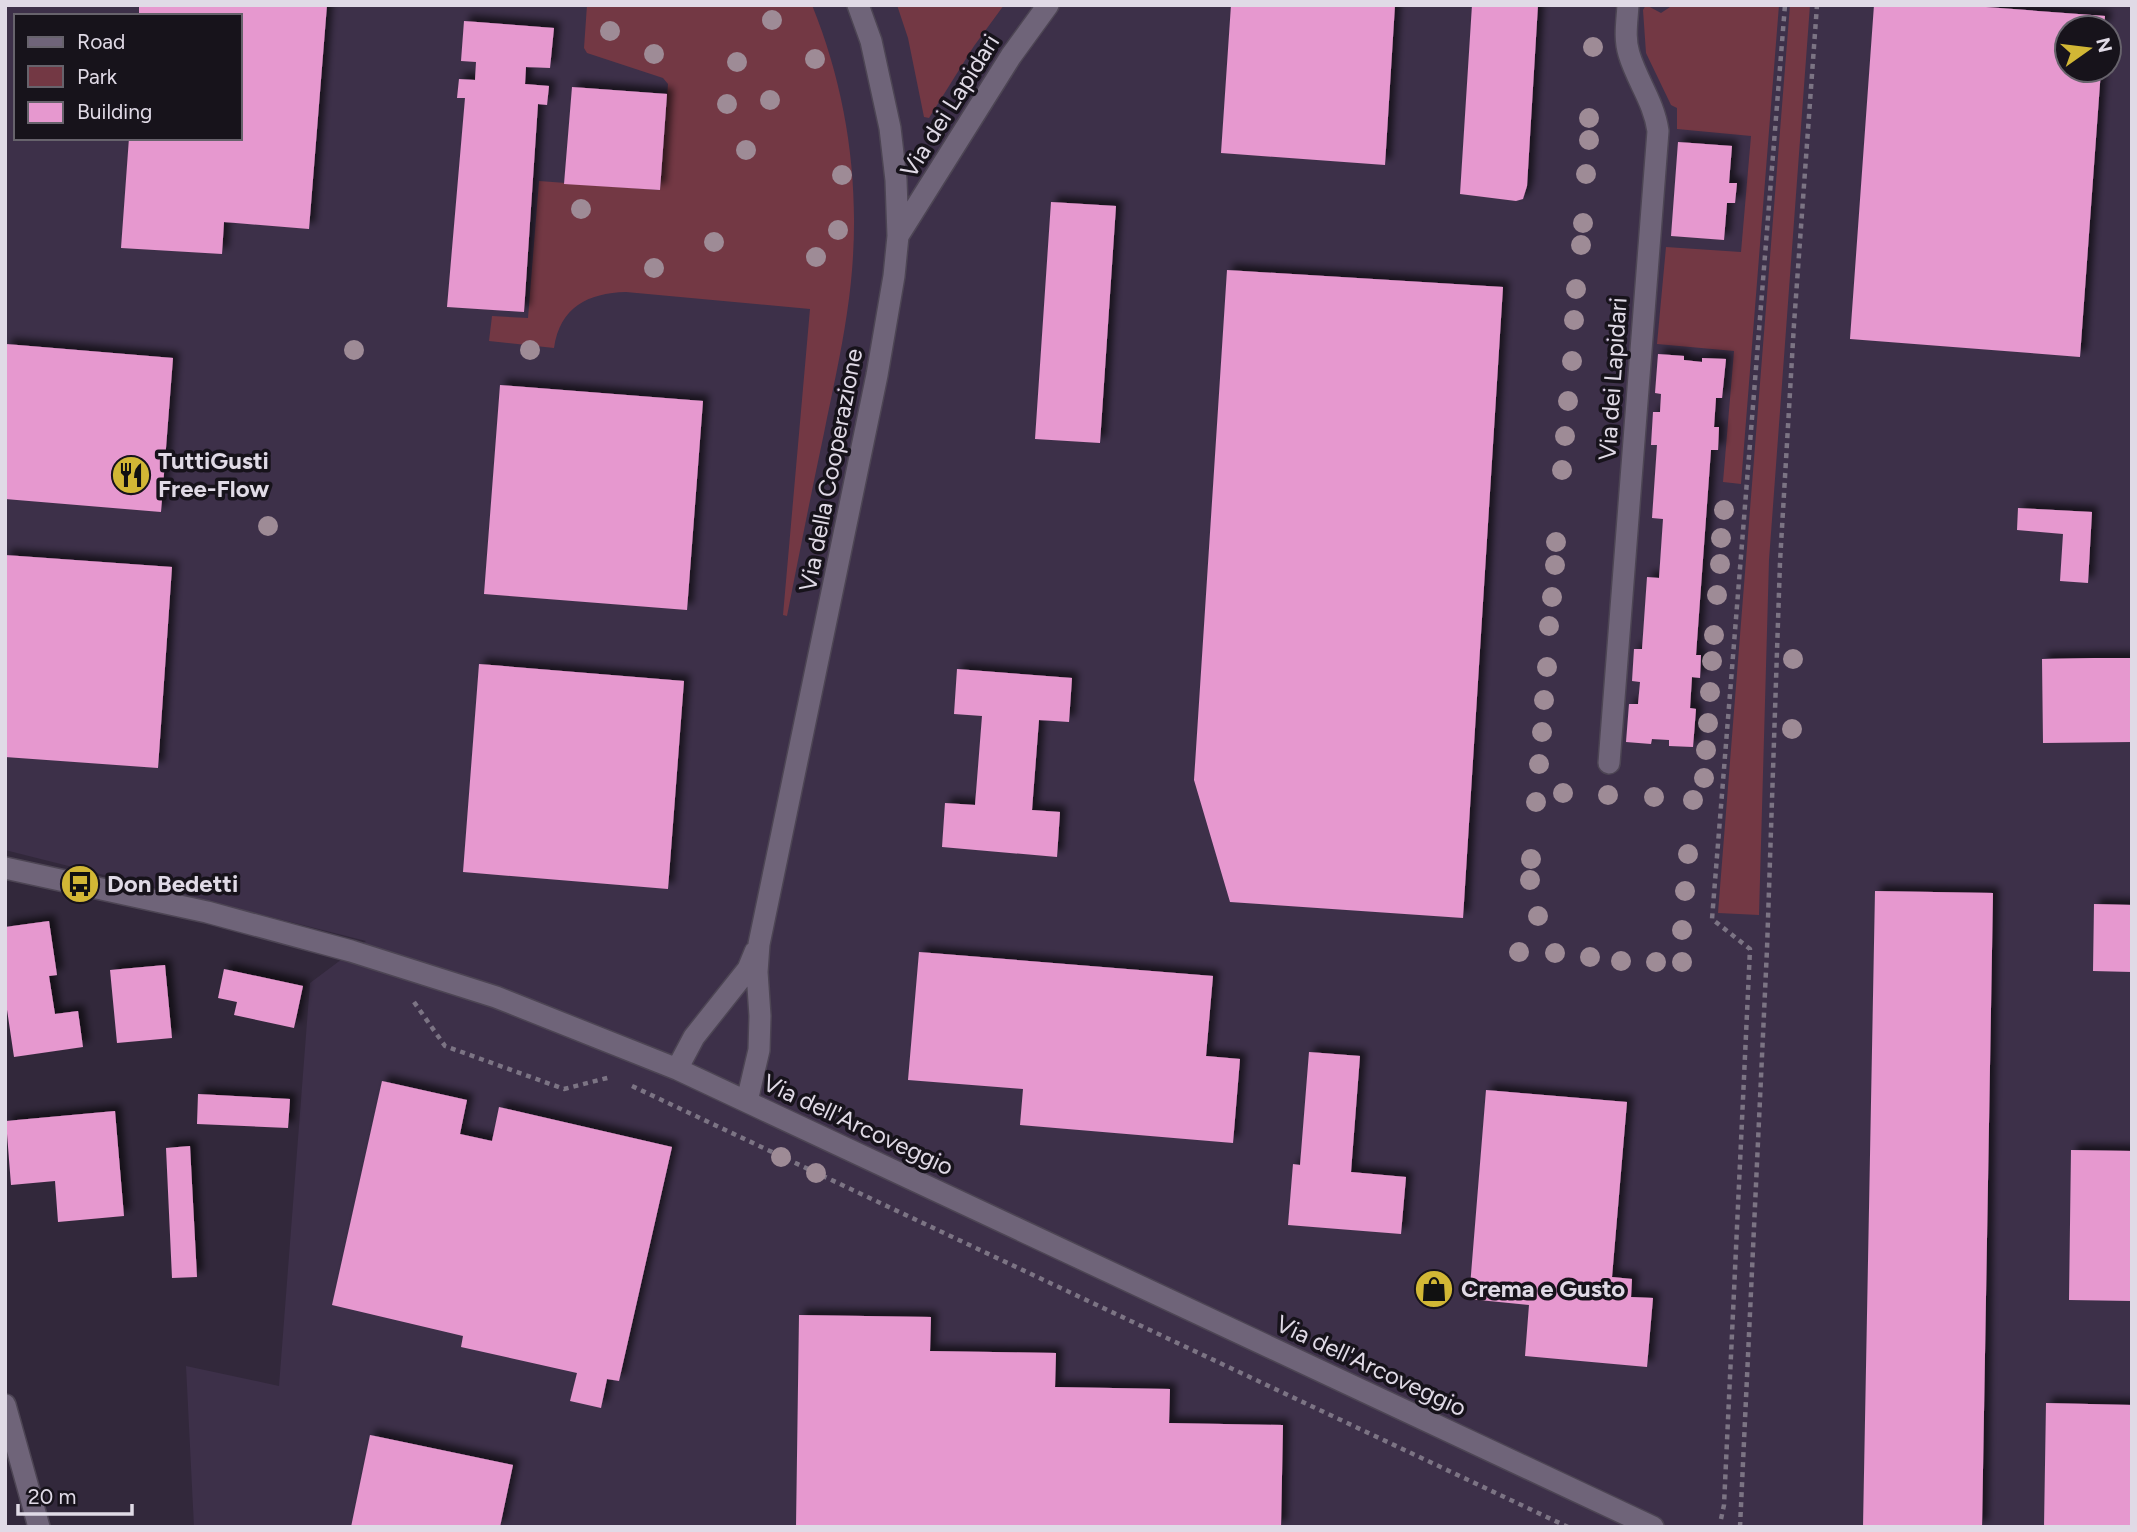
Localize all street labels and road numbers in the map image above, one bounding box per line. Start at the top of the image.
street label: Via dei Lapidari [894,29,1005,183]
street label: Via dei Lapidari [1592,296,1633,462]
street label: Via della Cooperazione [793,346,868,594]
street label: Via dell'Arcoveggio [758,1068,958,1181]
street label: Via dell'Arcoveggio [1271,1309,1471,1422]

